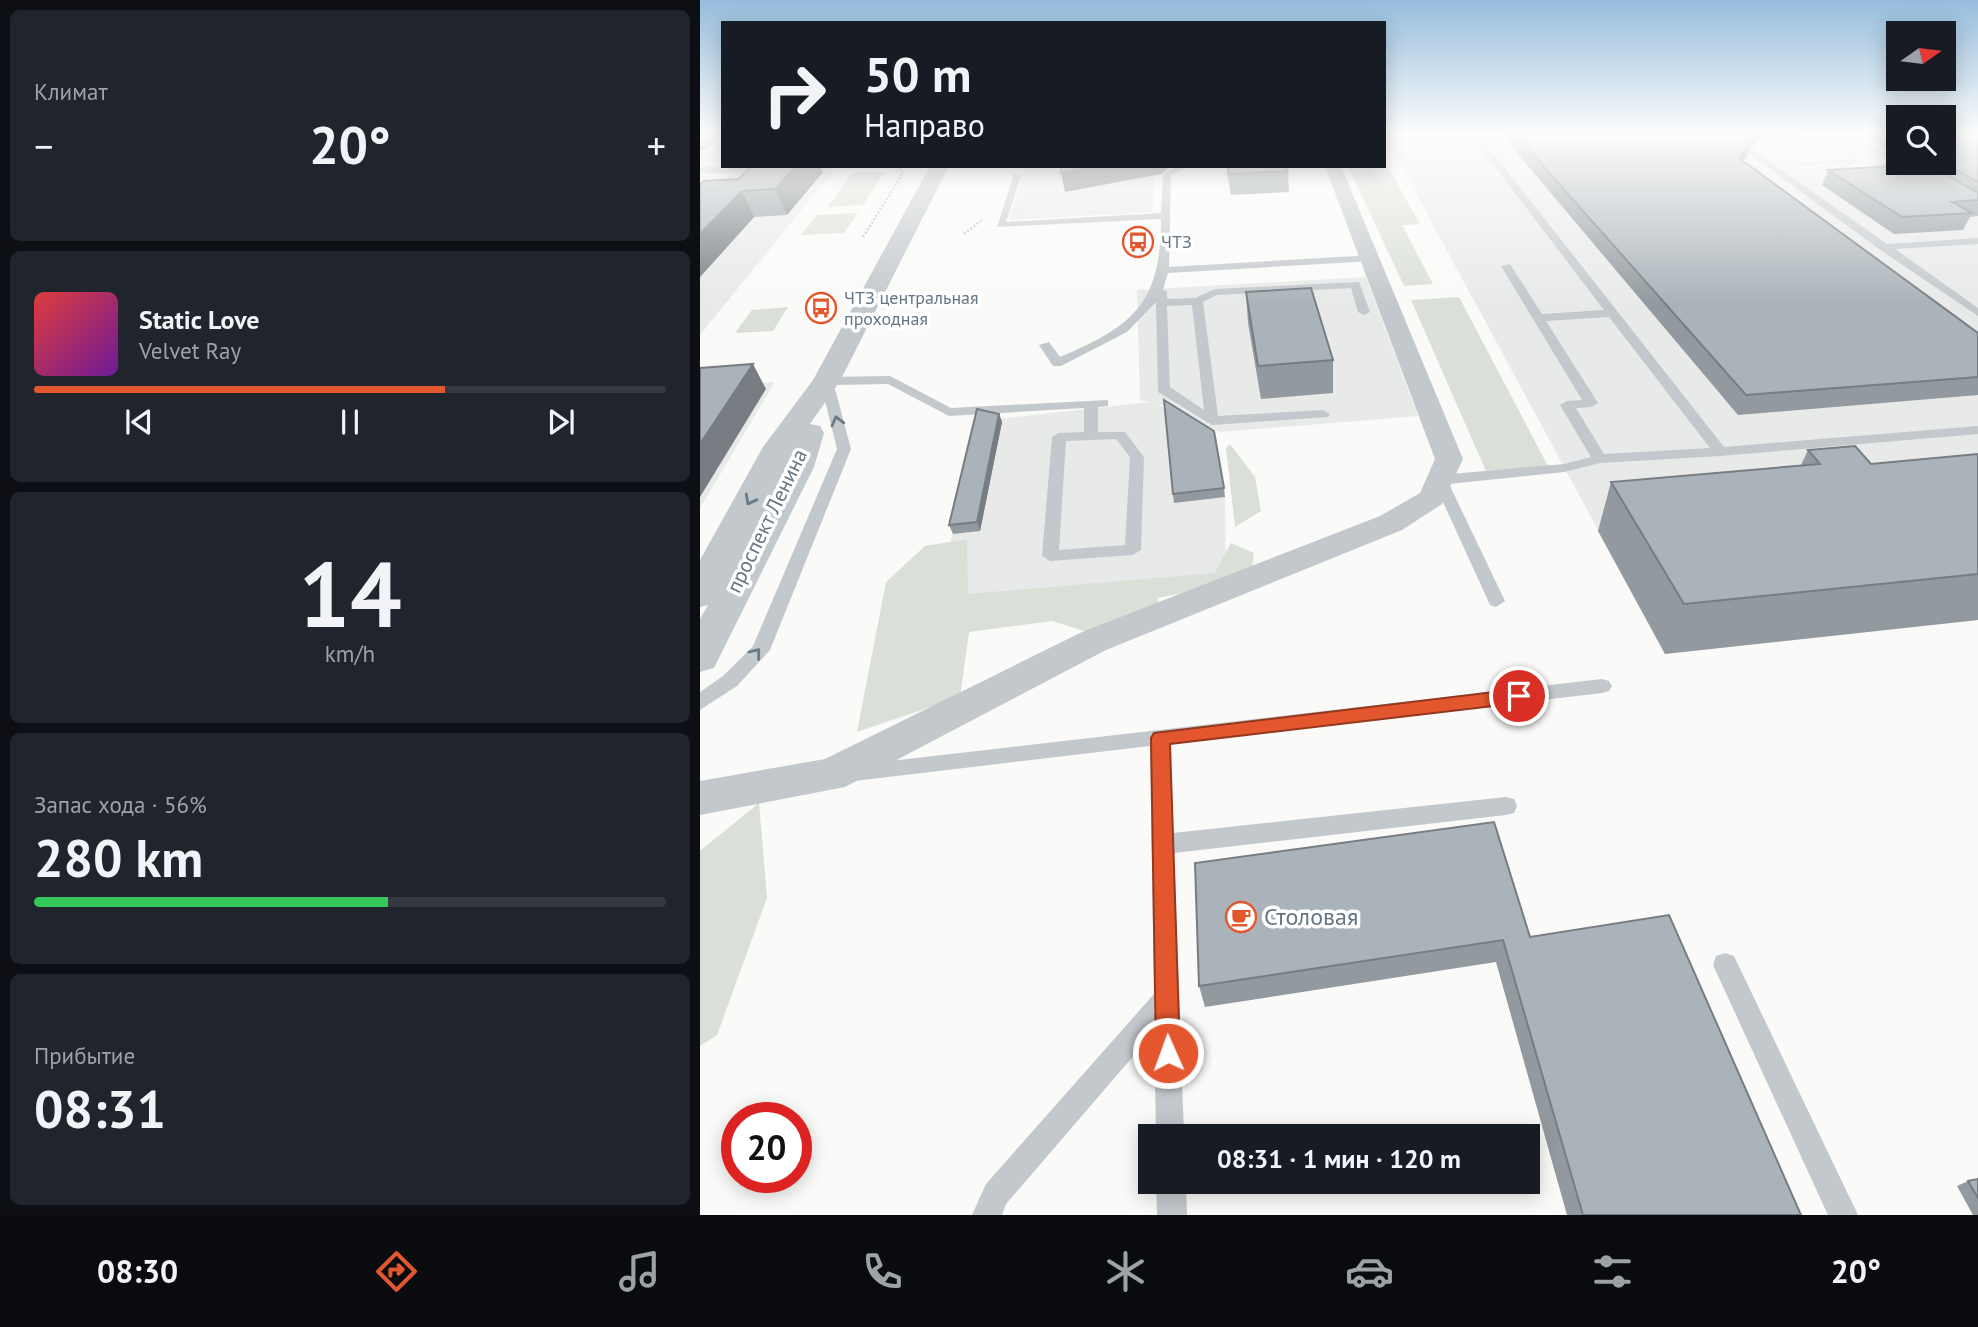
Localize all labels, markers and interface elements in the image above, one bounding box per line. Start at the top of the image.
north arrow [1886,21,1956,91]
map controls [1886,21,1956,175]
text: 50 m [864,42,971,106]
icon: right [749,49,840,140]
text: Климат [34,77,108,106]
text: Направо [864,104,985,146]
button: search [1886,105,1956,175]
text: 20° [309,111,391,178]
text: − [34,121,53,170]
text: + [647,121,666,170]
bus stop icon: ЧТЗ [1121,225,1155,259]
place label: ЧТЗ [1161,230,1192,253]
place label: ЧТЗ центральная проходная [844,286,979,330]
bus stop icon: ЧТЗ центральная проходная [804,291,838,325]
text: Static Love [139,303,260,336]
text: Velvet Ray [139,336,241,365]
icon: previous [120,403,158,441]
icon: pause [331,403,369,441]
icon: next [542,403,580,441]
one-way arrow [830,415,845,427]
street label: проспект Ленина [720,444,813,597]
one-way arrow [745,493,758,506]
text: 14 [298,534,402,652]
text: km/h [325,639,375,668]
one-way arrow [747,649,760,661]
pin [1489,666,1549,726]
icon: arrive [1500,677,1538,715]
text: Запас хода · 56% [34,790,207,819]
text: 280 km [34,824,203,891]
cafe icon: Столовая [1224,900,1258,934]
place label: Столовая [1264,901,1358,932]
position arrow [1131,1016,1205,1090]
text: Прибытие [34,1041,135,1070]
text: 08:31 [34,1075,166,1142]
speed limit sign: 20 [721,1102,812,1193]
text: 08:31 · 1 мин · 120 m [1217,1142,1461,1175]
icon: directions [372,1247,421,1296]
icon: music [615,1247,664,1296]
icon: phone [858,1247,907,1296]
icon: climate [1101,1247,1150,1296]
icon: car [1345,1247,1394,1296]
icon: filters [1588,1247,1637,1296]
text: 08:30 [97,1250,178,1292]
text: 20° [1831,1250,1881,1292]

